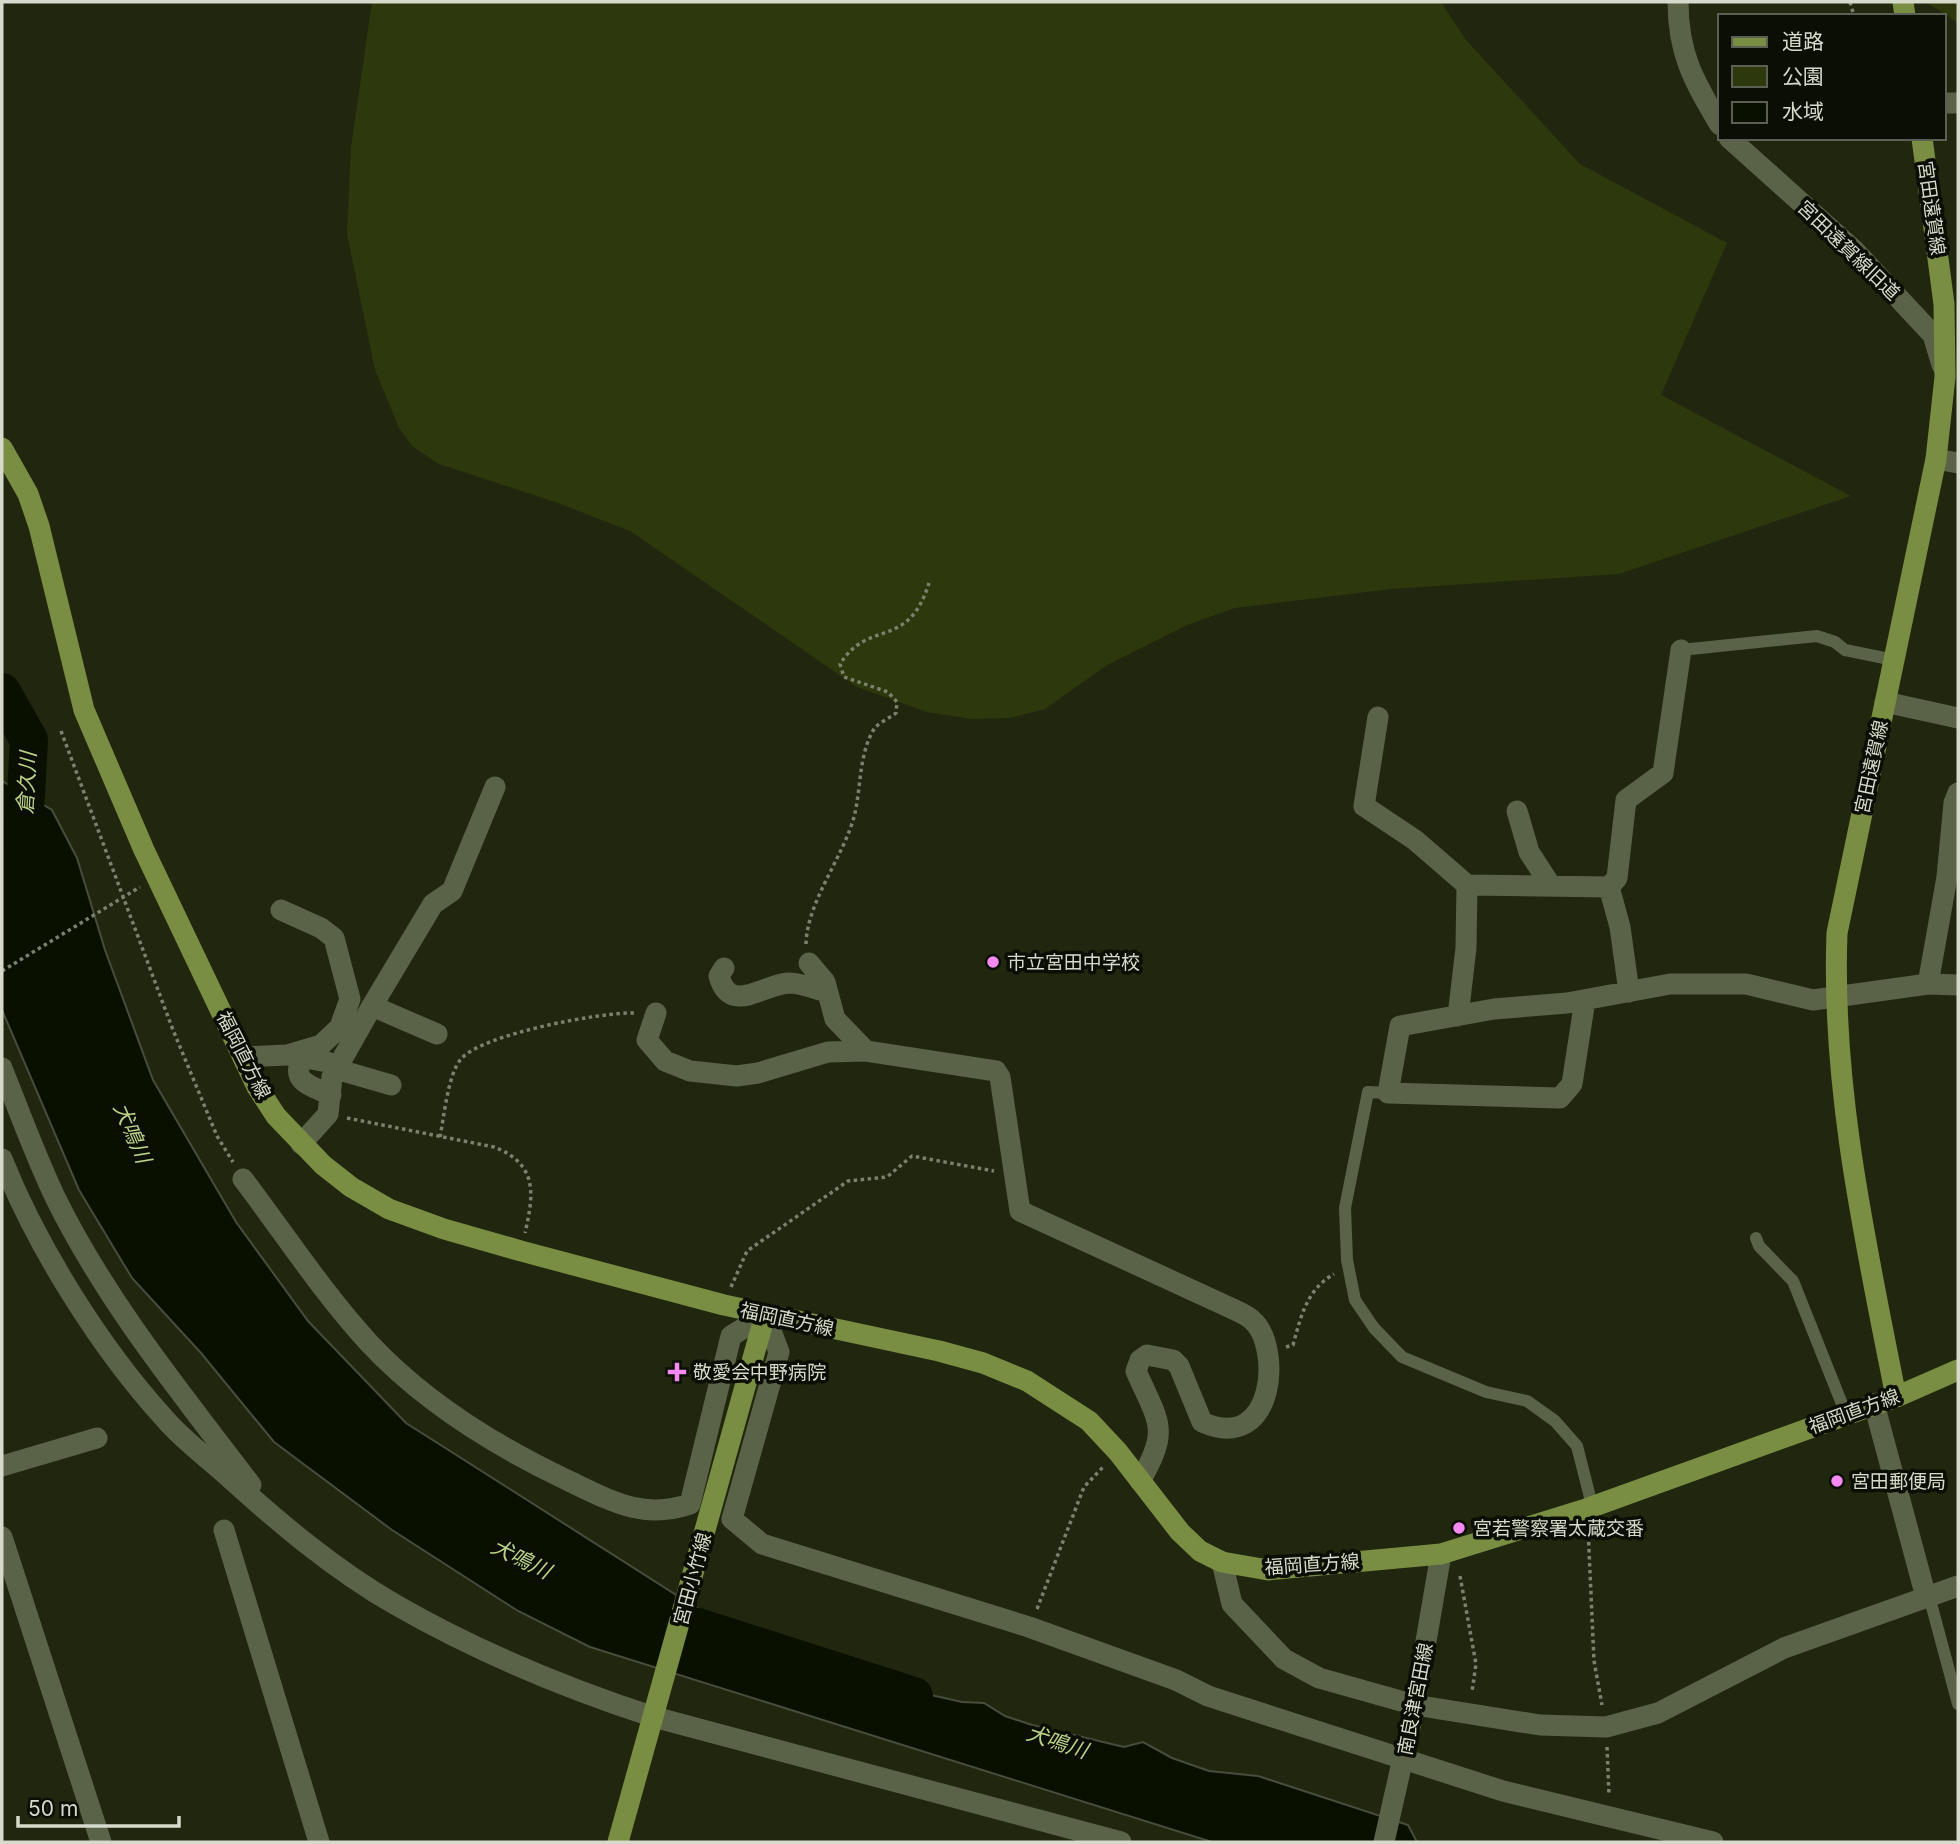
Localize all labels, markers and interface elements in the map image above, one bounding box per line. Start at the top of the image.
legend [1718,14,1946,140]
text: 道路 [1782,29,1824,54]
text: 公園 [1782,64,1824,89]
text: 水域 [1782,99,1824,124]
street label: 宮田遠賀線 [1914,159,1950,257]
street label: 宮田遠賀線旧道 [1793,196,1904,305]
street label: 宮田遠賀線 [1850,718,1893,816]
water label: 倉久川 [12,749,41,815]
place label: 市立宮田中学校 [1007,951,1140,974]
marker: 市立宮田中学校 [985,954,1001,970]
street label: 福岡直方線 [212,1008,275,1103]
water label: 犬鳴川 [109,1099,157,1169]
street label: 福岡直方線 [738,1298,836,1341]
place label: 敬愛会中野病院 [693,1361,826,1384]
marker: 敬愛会中野病院 [667,1362,687,1382]
street label: 福岡直方線 [1806,1384,1903,1439]
place label: 宮田郵便局 [1851,1470,1946,1493]
marker: 宮田郵便局 [1829,1473,1845,1489]
place label: 宮若警察署太蔵交番 [1473,1517,1644,1540]
marker: 宮若警察署太蔵交番 [1451,1520,1467,1536]
street label: 宮田小竹線 [669,1530,716,1628]
water label: 犬鳴川 [487,1534,557,1584]
street label: 福岡直方線 [1264,1550,1360,1579]
street label: 南良津宮田線 [1393,1641,1438,1757]
water label: 犬鳴川 [1023,1720,1093,1764]
scale bar [18,1784,178,1828]
text: 50 m [28,1796,78,1821]

